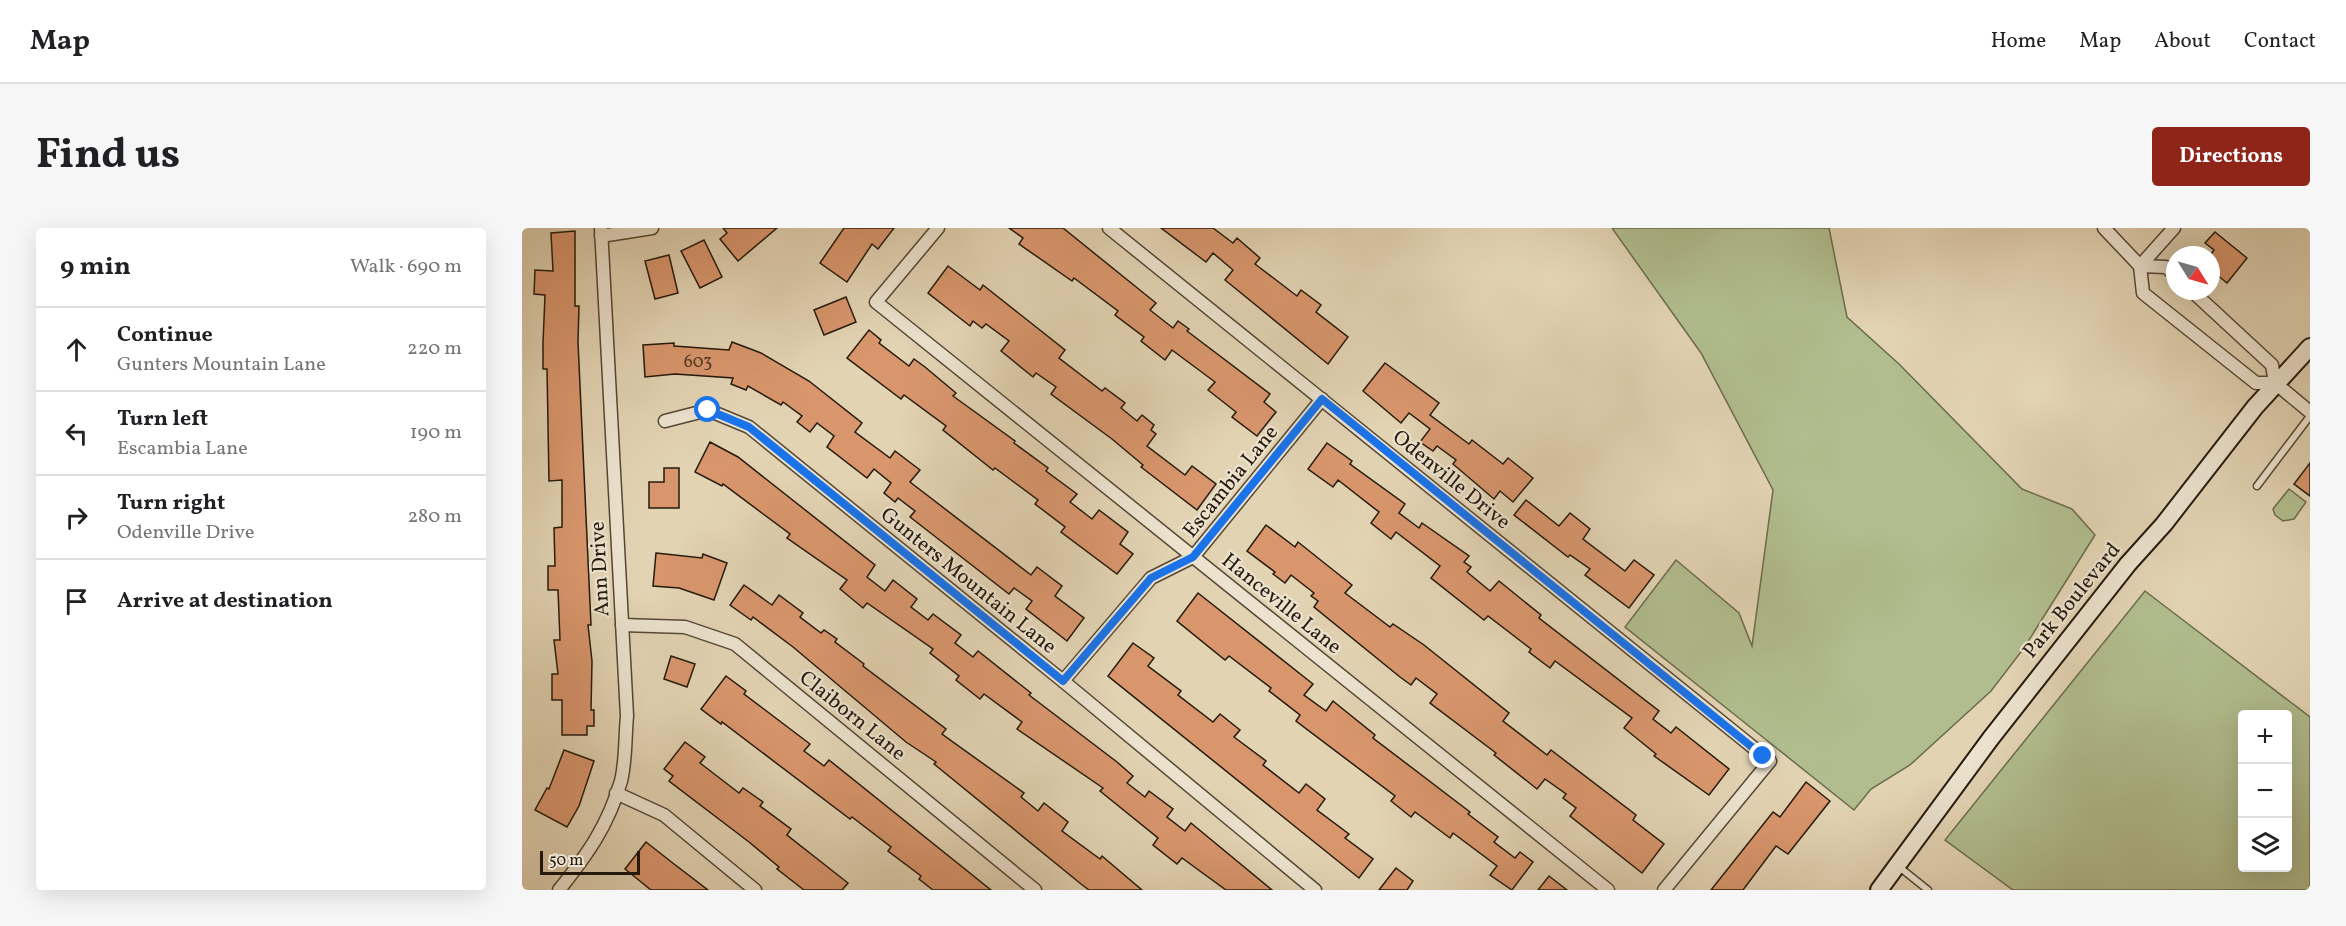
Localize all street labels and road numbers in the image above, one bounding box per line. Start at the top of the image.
street label: Escambia Lane [1177,419,1286,544]
street label: Odenville Drive [1386,424,1516,537]
street label: Gunters Mountain Lane [874,501,1062,661]
street label: Ann Drive [584,521,617,617]
street label: Park Boulevard [2016,537,2128,665]
street label: Hanceville Lane [1215,547,1347,662]
street label: Claiborn Lane [793,664,912,768]

